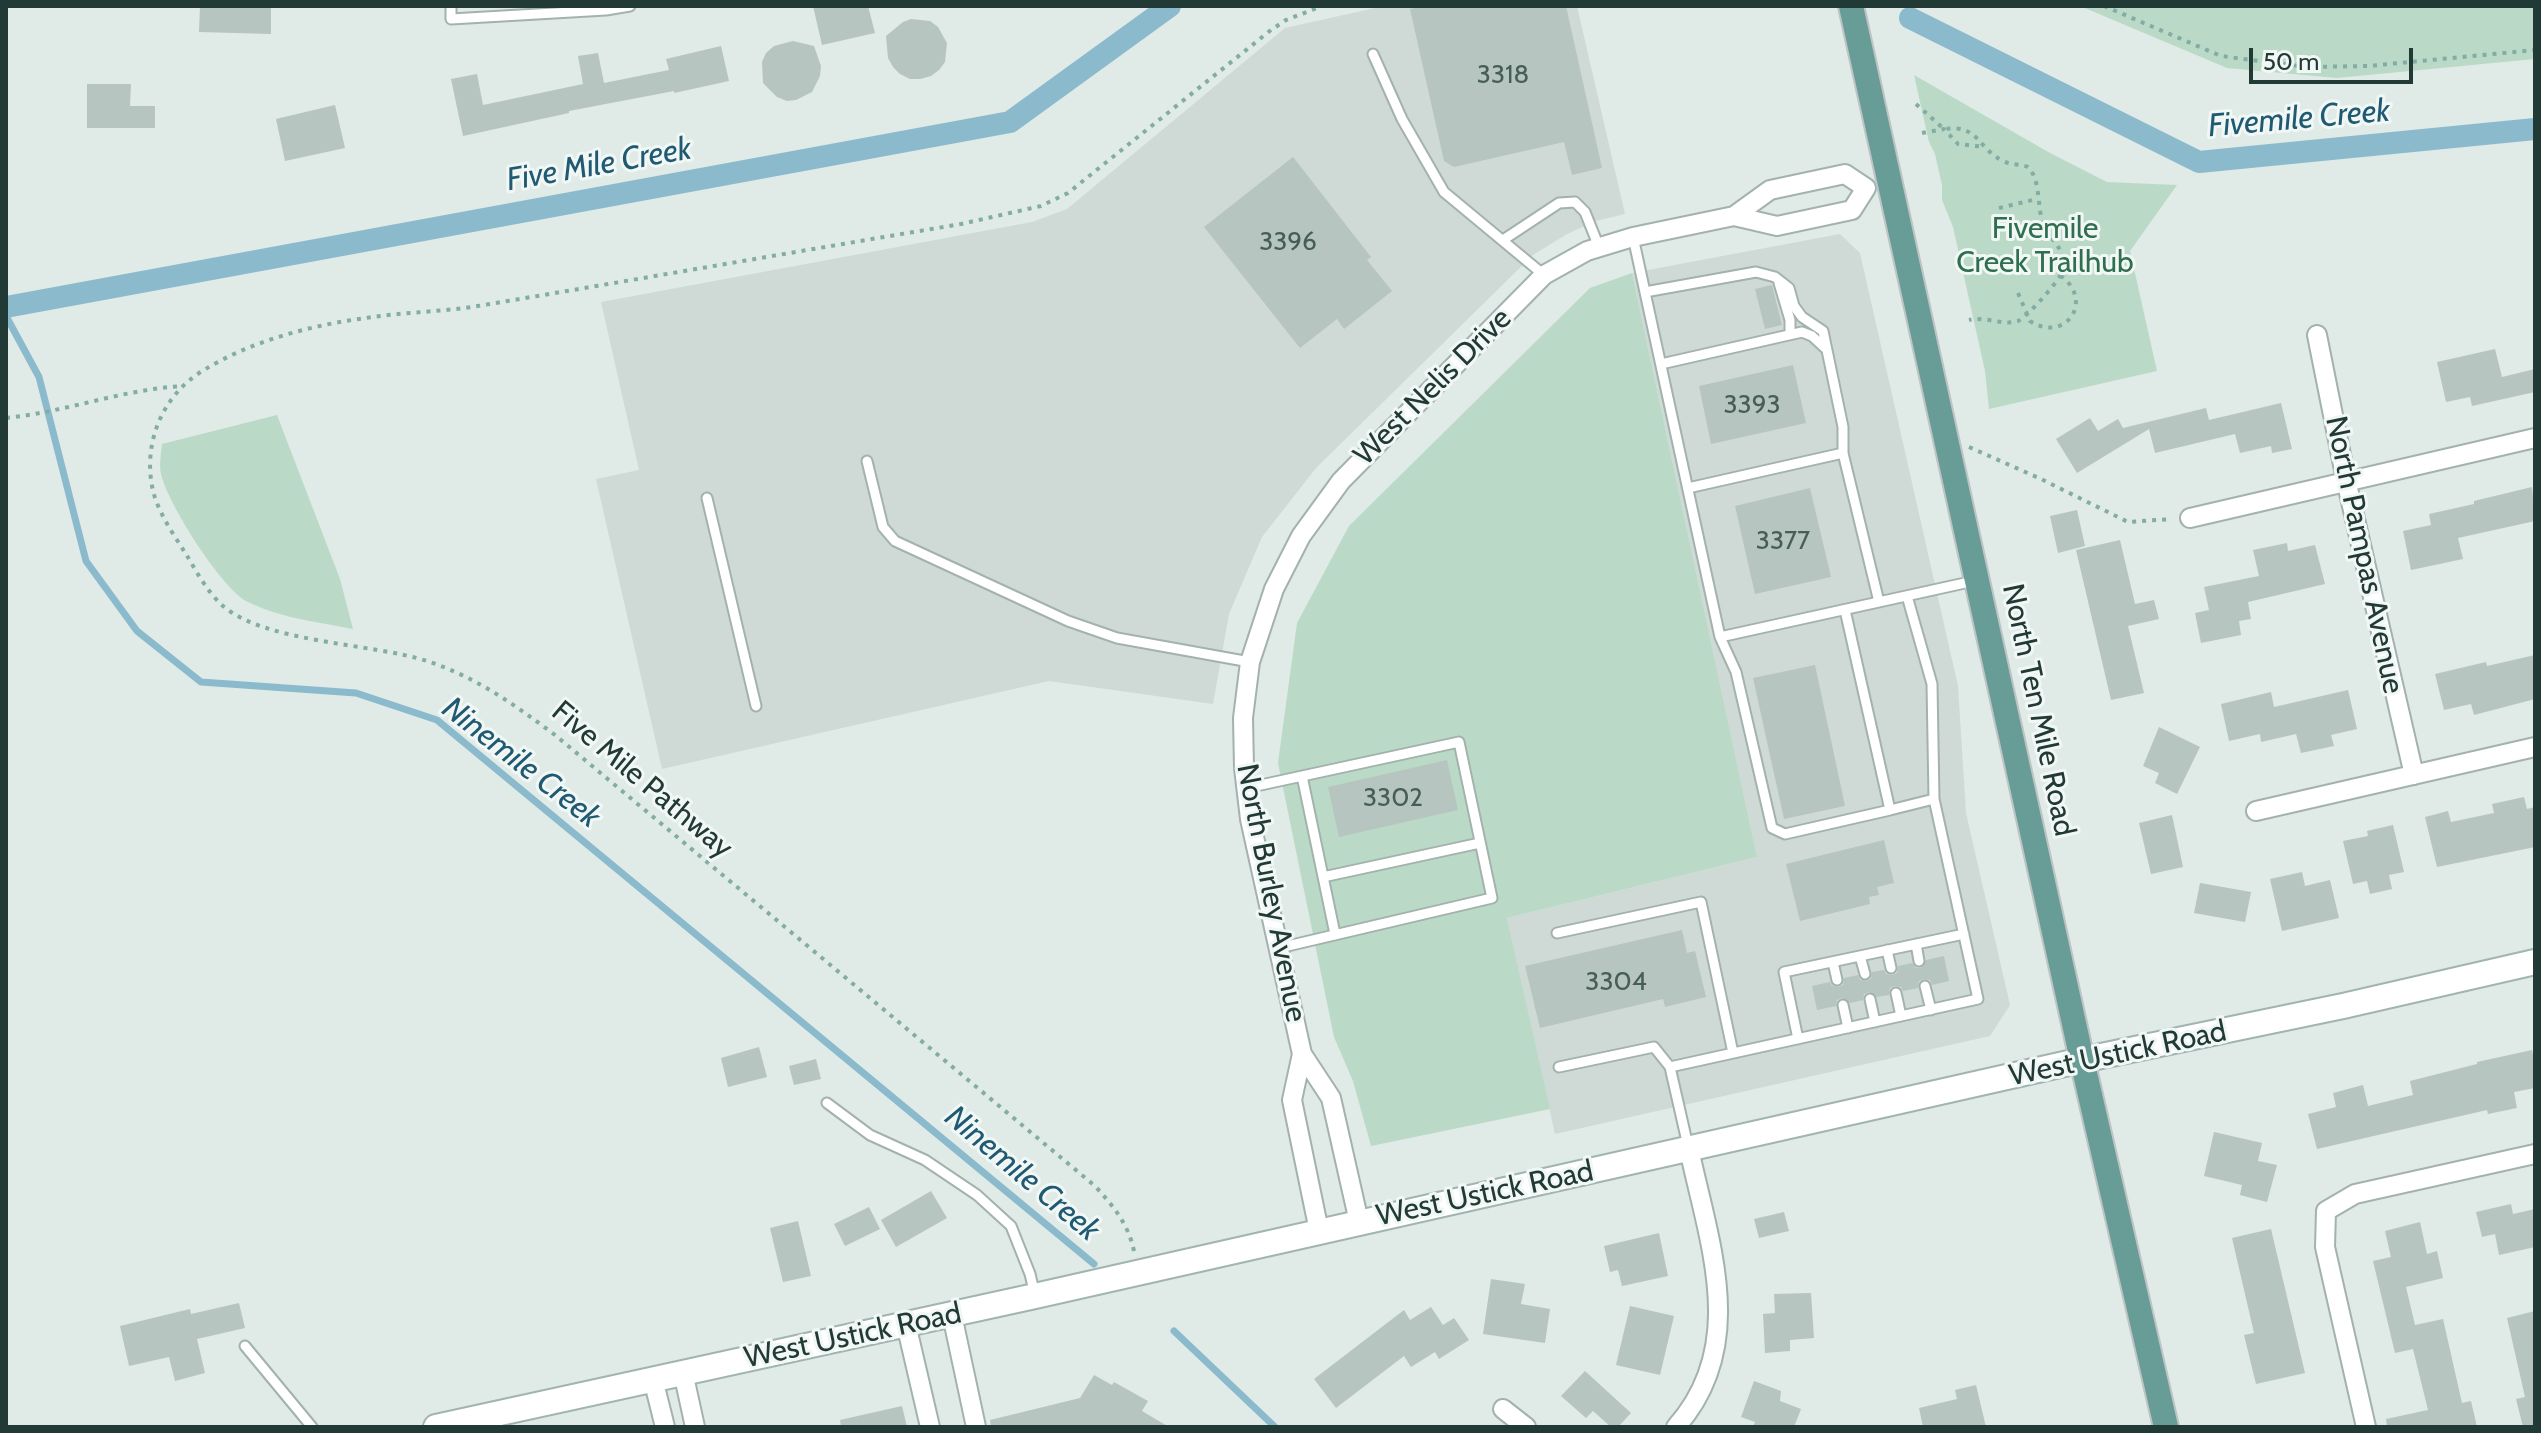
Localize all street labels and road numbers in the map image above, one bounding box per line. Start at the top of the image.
street label: West Nelis Drive [1347,301,1519,473]
street label: North Pampas Avenue [2317,413,2411,697]
street label: North Ten Mile Road [1994,581,2082,839]
street label: Five Mile Pathway [544,694,740,866]
street label: North Burley Avenue [1228,761,1314,1025]
street label: West Ustick Road [2006,1013,2230,1095]
street label: West Ustick Road [1373,1153,1597,1235]
street label: West Ustick Road [741,1295,965,1377]

